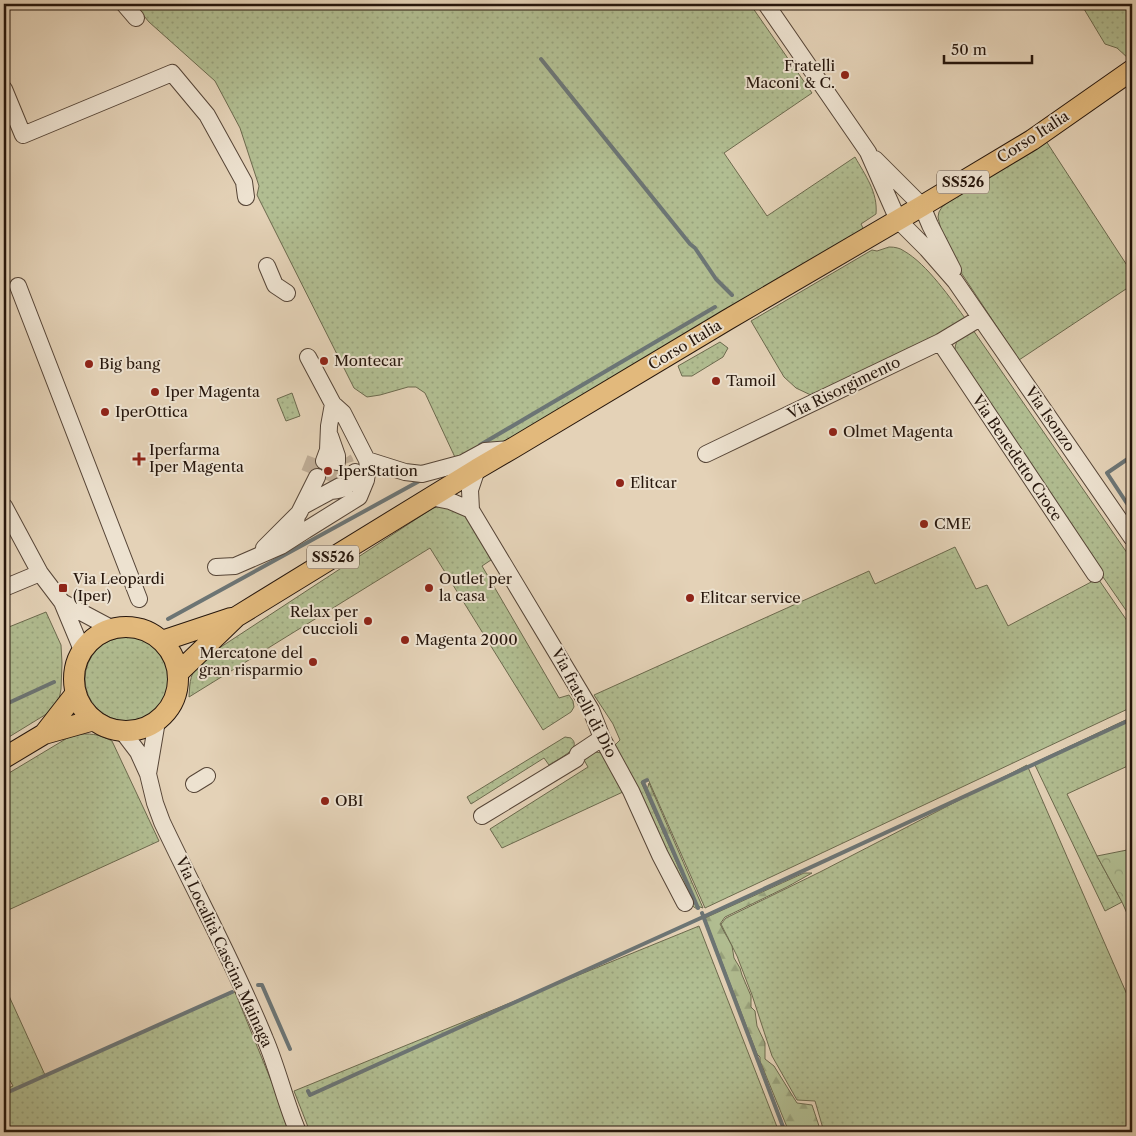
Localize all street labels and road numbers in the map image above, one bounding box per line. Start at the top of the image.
street label: Corso Italia [993,106,1072,167]
road number: SS526 [937,170,989,193]
street label: Corso Italia [645,315,725,374]
street label: Via Risorgimento [783,352,903,424]
street label: Via Isonzo [1021,382,1080,455]
street label: Via Benedetto Croce [968,390,1067,524]
road number: SS526 [307,546,359,568]
street label: Via fratelli di Dio [547,644,621,761]
street label: Via Località Cascina Mainaga [171,853,277,1050]

